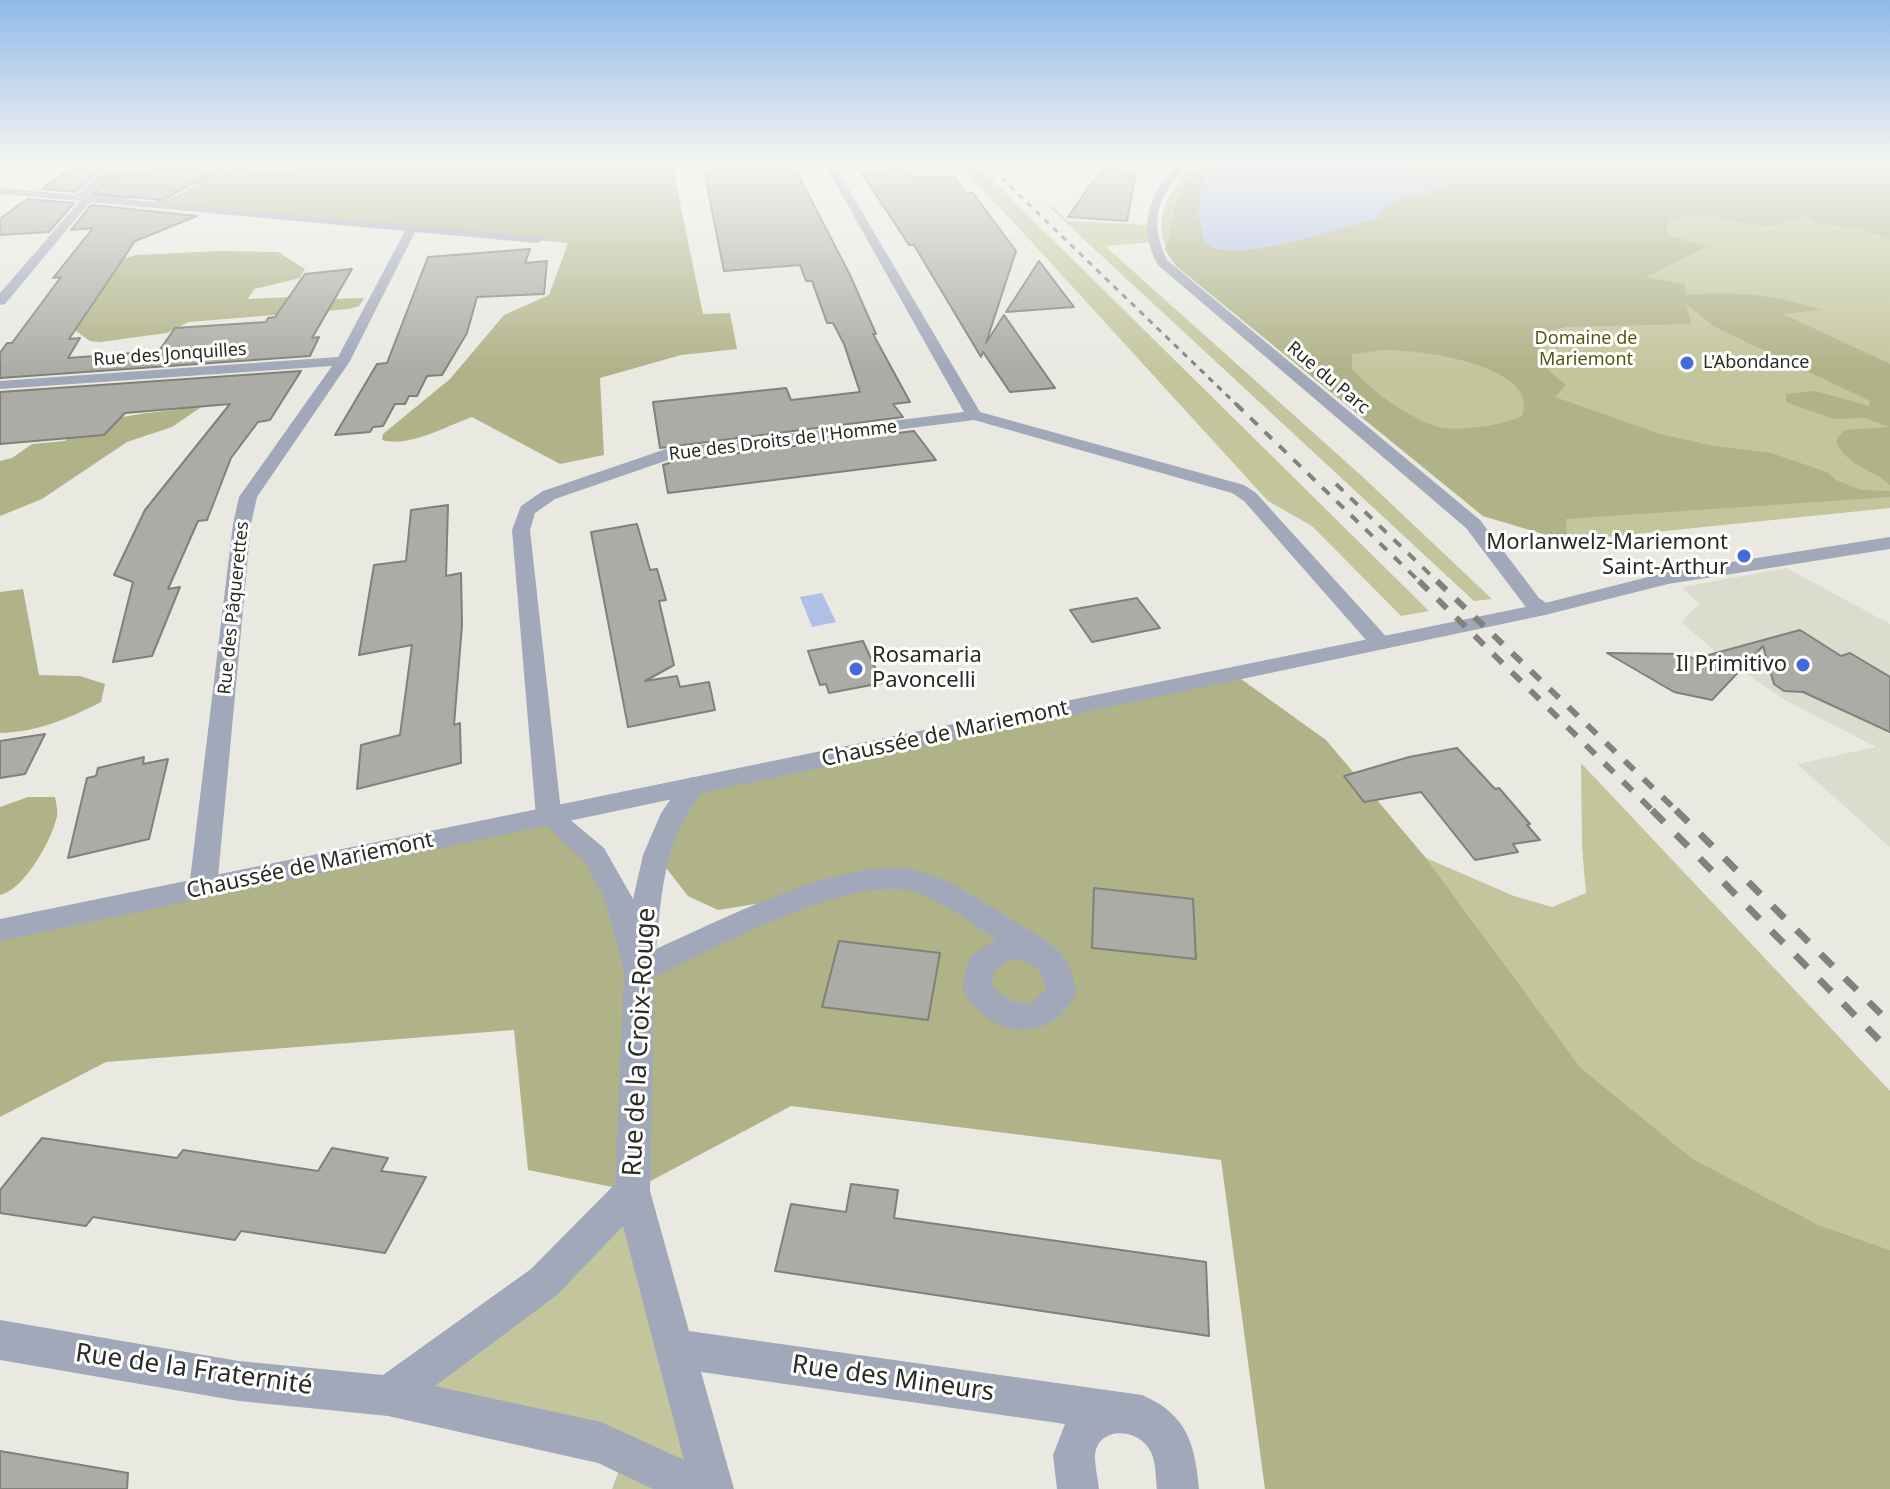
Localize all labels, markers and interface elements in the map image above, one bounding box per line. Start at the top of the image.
park label: Domaine de Mariemont [1535,328,1637,370]
street label: Rue du Parc [1282,337,1374,419]
street label: Rue des Jonquilles [93,339,247,371]
place label: L'Abondance [1703,352,1809,374]
marker: L'Abondance [1678,354,1696,372]
street label: Rue des Droits de l'Homme [668,416,898,466]
street label: Rue des Pâquerettes [214,520,254,696]
place label: Morlanwelz-Mariemont Saint-Arthur [1486,530,1728,582]
marker: Morlanwelz-Mariemont Saint-Arthur [1735,547,1753,565]
place label: Rosamaria Pavoncelli [872,643,982,694]
place label: Il Primitivo [1676,652,1787,678]
marker: Il Primitivo [1794,656,1812,674]
marker: Rosamaria Pavoncelli [847,660,865,678]
street label: Chaussée de Mariemont [819,695,1071,773]
street label: Chaussée de Mariemont [184,827,436,905]
street label: Rue de la Croix-Rouge [617,907,663,1177]
street label: Rue de la Fraternité [73,1338,315,1402]
street label: Rue des Mineurs [790,1349,996,1409]

